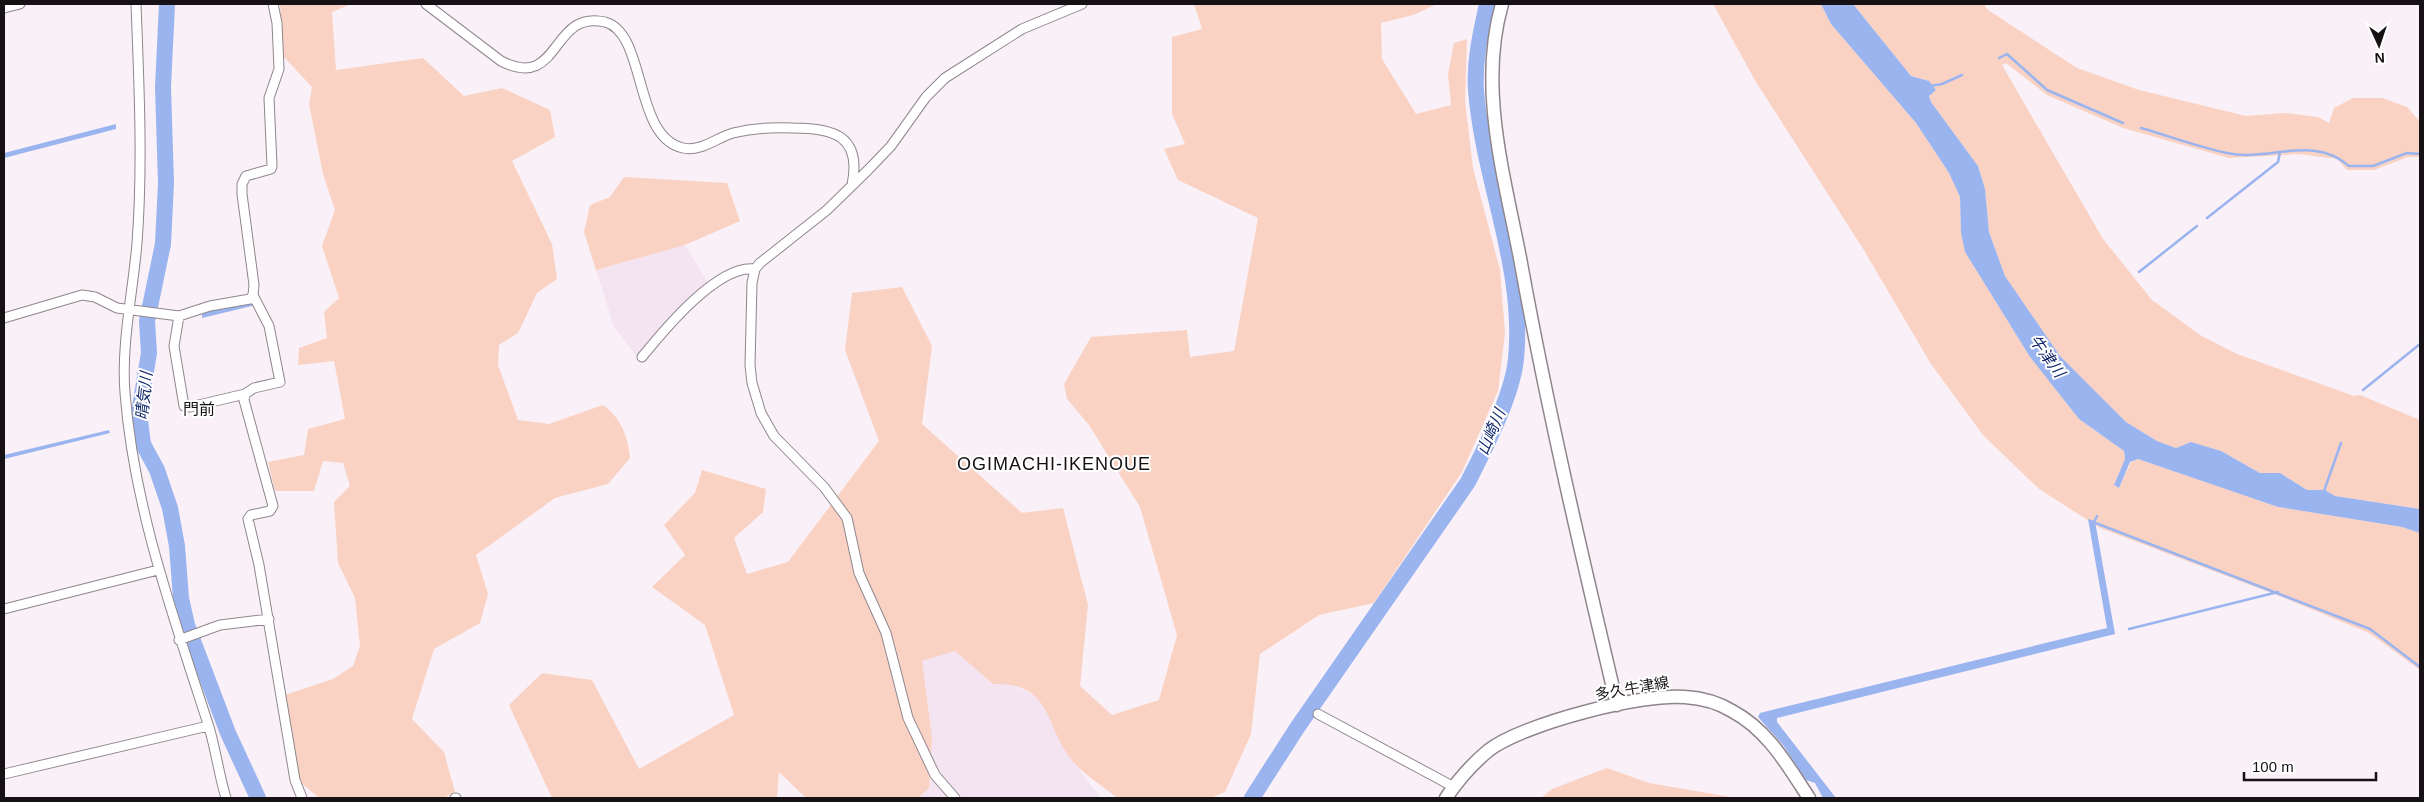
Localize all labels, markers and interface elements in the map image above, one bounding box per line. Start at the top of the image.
north arrow [2354,20,2404,70]
text: N [2374,50,2385,66]
water label: 牛津川 [2026,332,2069,382]
water label: 晴気川 [133,369,155,421]
district label: 門前 [183,401,215,418]
water label: 山崎川 [1474,405,1509,457]
district label: OGIMACHI-IKENOUE [957,454,1151,474]
street label: 多久牛津線 [1594,673,1670,703]
scale bar [2244,750,2376,782]
text: 100 m [2252,758,2294,775]

